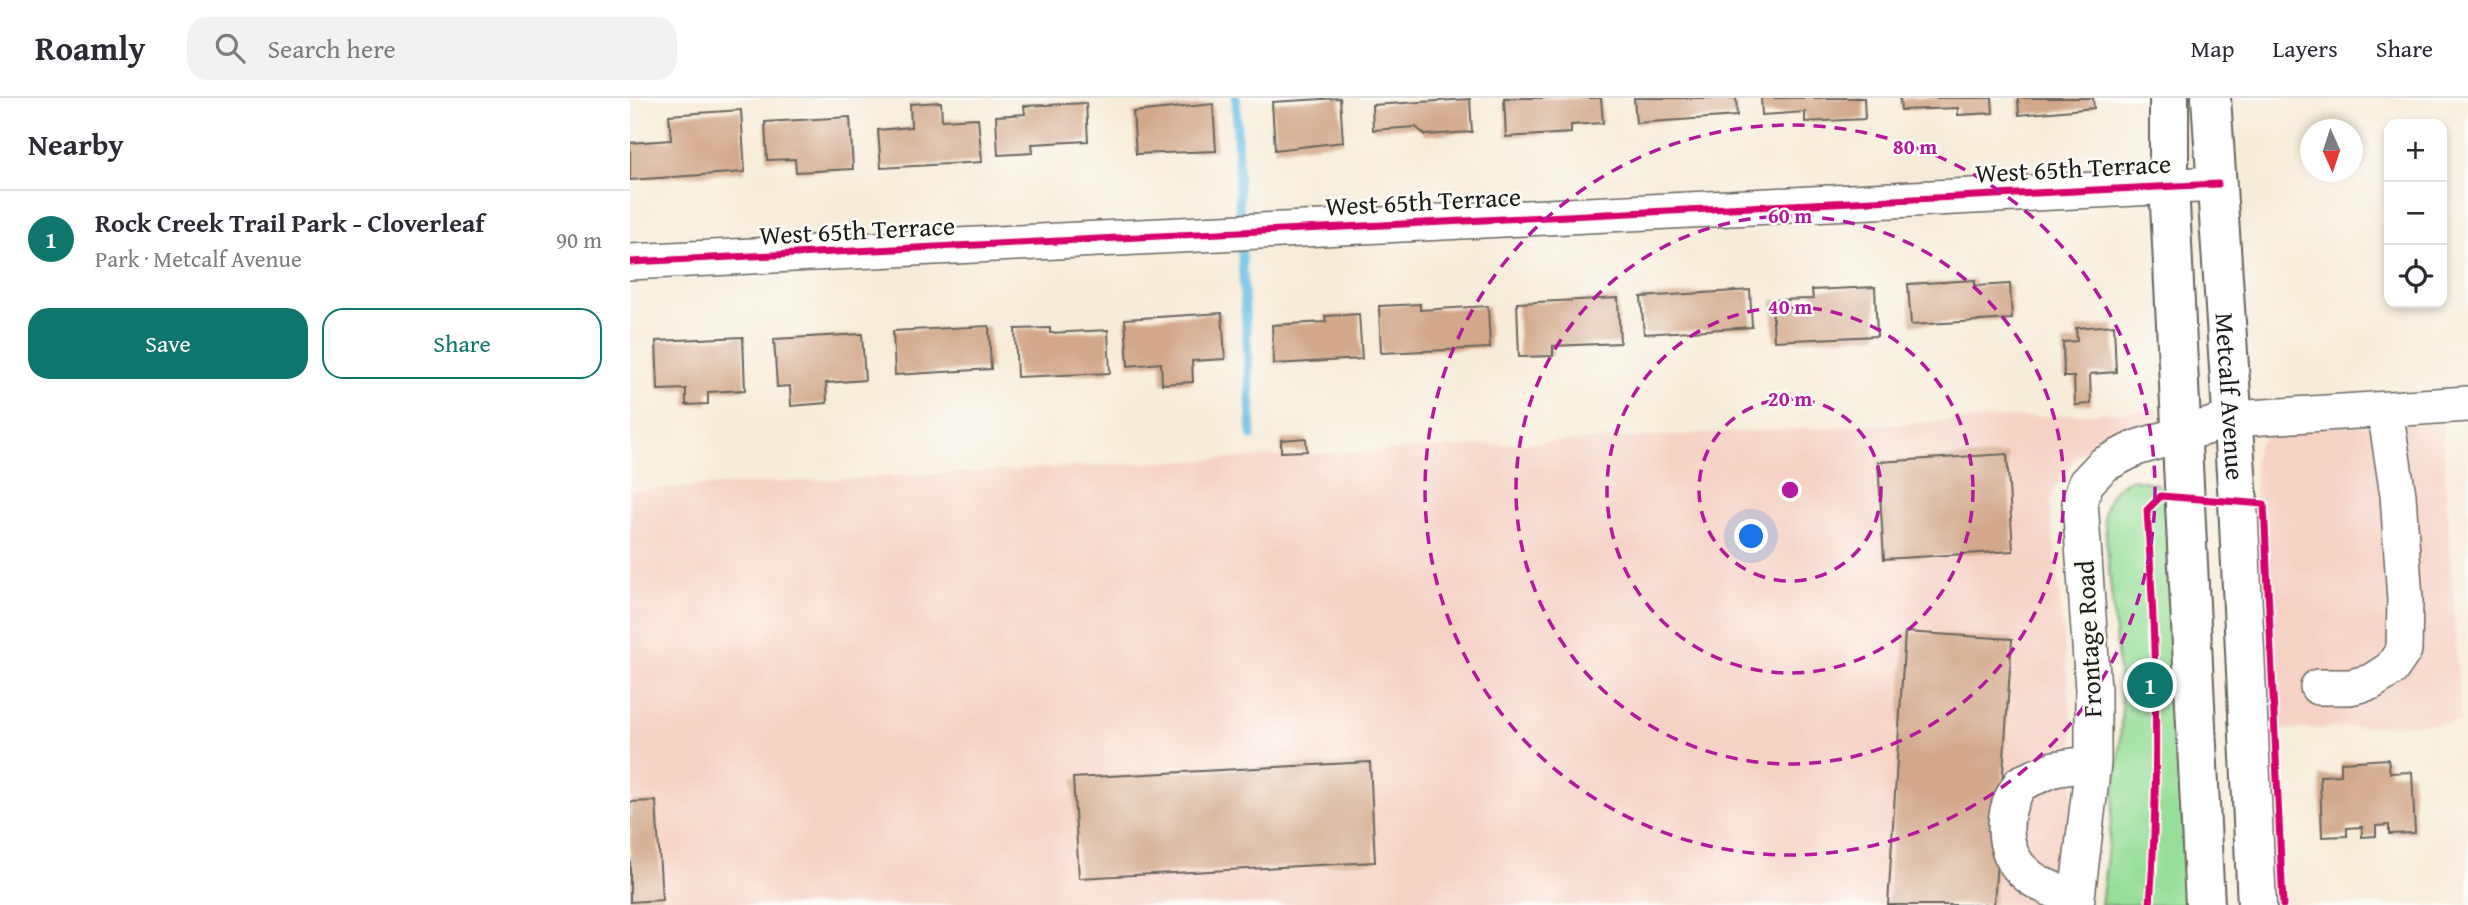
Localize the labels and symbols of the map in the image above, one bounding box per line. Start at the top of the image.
north arrow [2300,119,2363,182]
text: 80 m [1893,131,1937,162]
street label: West 65th Terrace [1974,143,2172,193]
street label: West 65th Terrace [1324,176,1522,226]
text: 60 m [1768,200,1812,231]
street label: West 65th Terrace [758,205,956,255]
text: 40 m [1768,291,1812,322]
street label: Metcalf Avenue [2206,311,2256,481]
text: 20 m [1768,383,1812,414]
centre of rings [1778,478,1802,502]
your location [1734,519,1768,553]
street label: Frontage Road [2064,559,2112,719]
pin: 1 [2127,659,2173,711]

